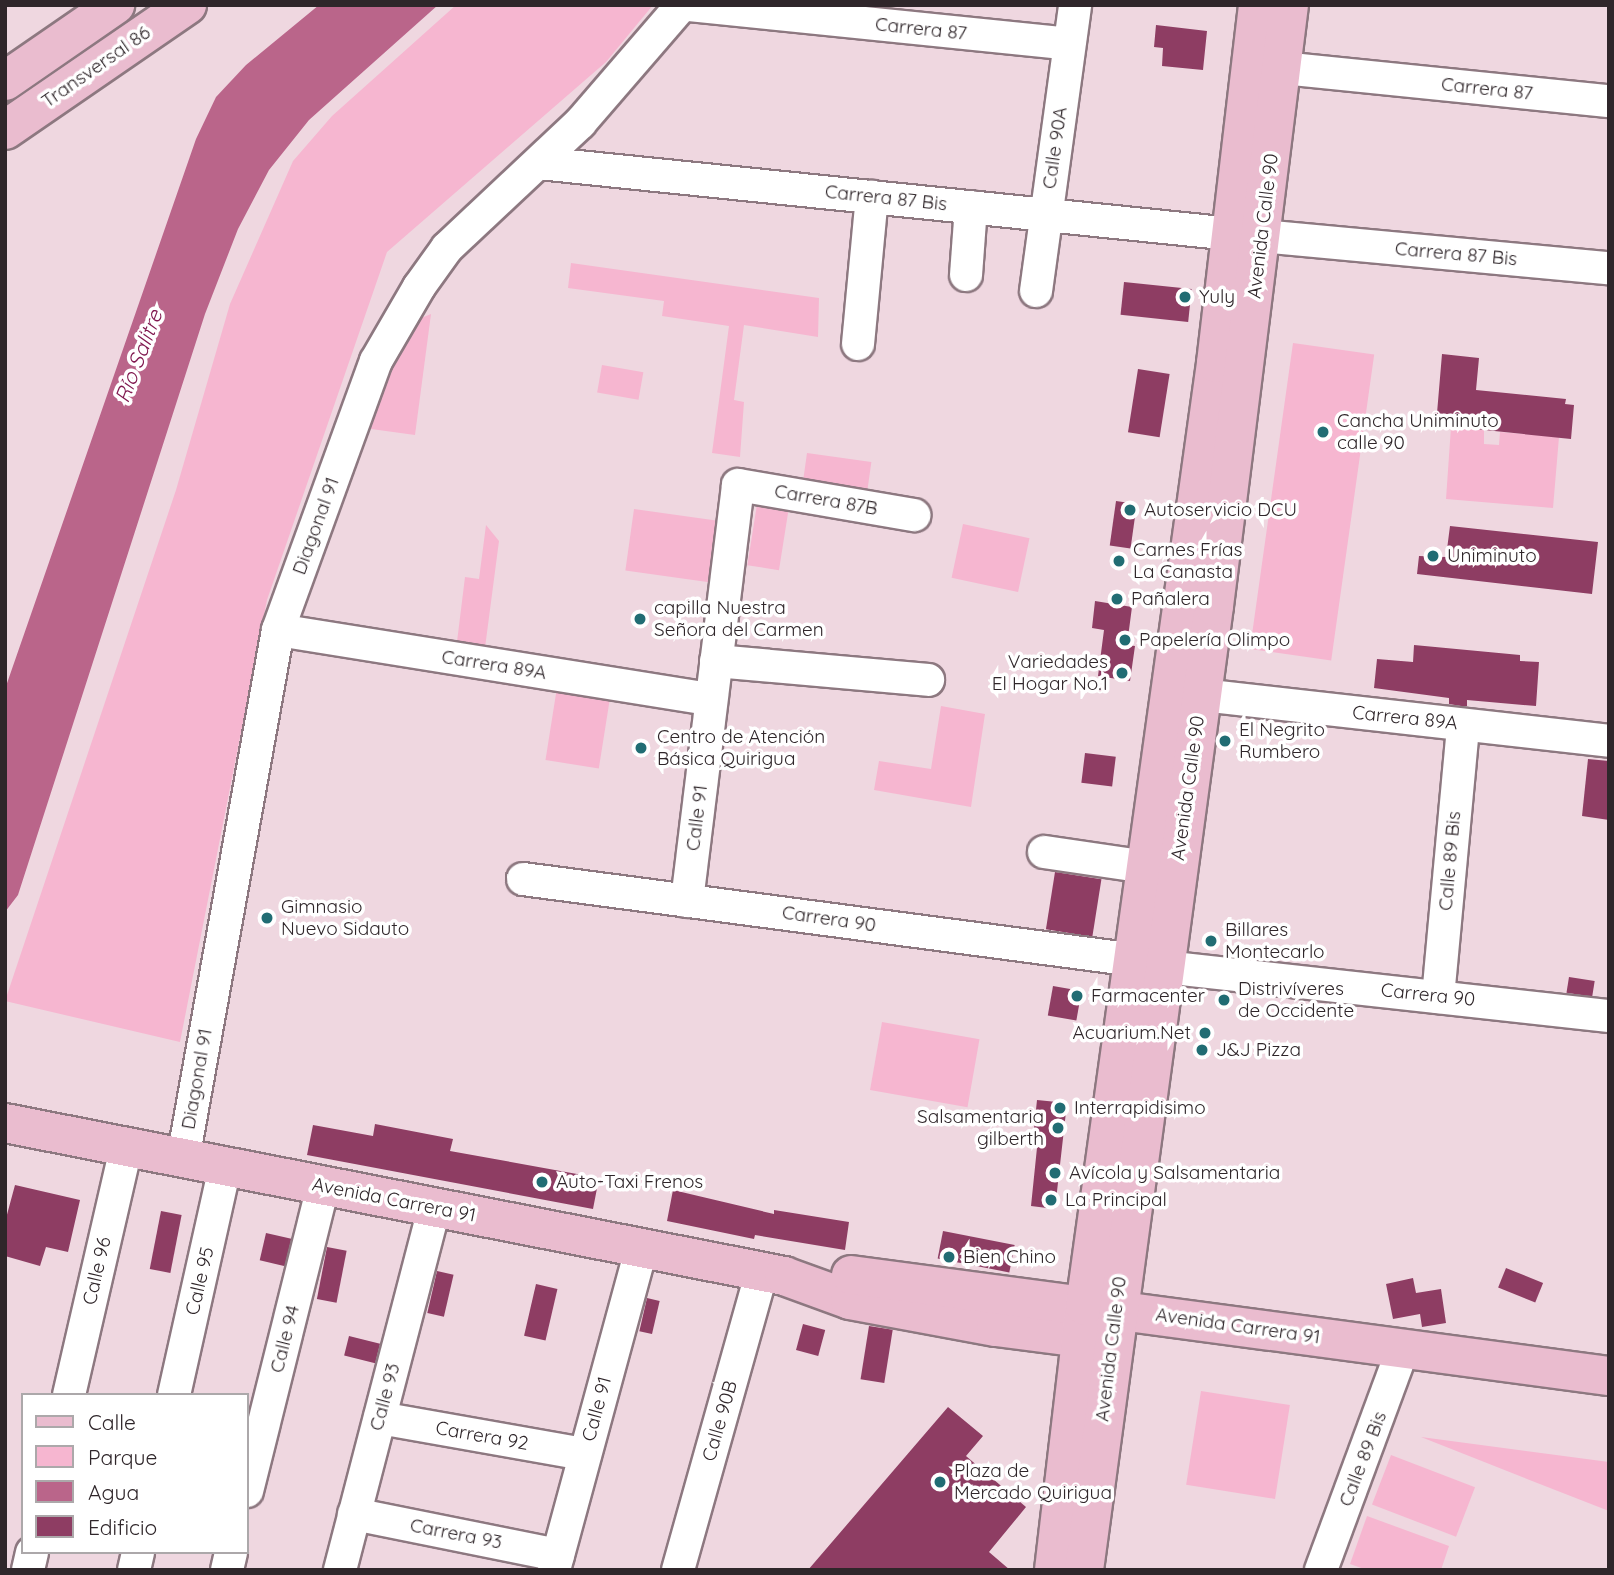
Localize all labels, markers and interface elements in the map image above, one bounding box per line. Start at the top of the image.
street label: Carrera 87 [874,13,968,45]
street label: Transversal 86 [37,21,155,113]
street label: Carrera 87 [1440,73,1534,105]
street label: Calle 90A [1038,106,1072,190]
street label: Avenida Calle 90 [1243,152,1283,300]
street label: Carrera 87 Bis [824,180,948,216]
street label: Carrera 87 Bis [1394,237,1518,271]
place label: Yuly [1199,286,1235,308]
marker: Yuly [1177,289,1193,305]
water label: Río Salitre [109,306,167,406]
place label: Cancha Uniminuto calle 90 [1337,410,1499,454]
marker: Cancha Uniminuto calle 90 [1315,424,1331,440]
street label: Diagonal 91 [288,474,344,578]
street label: Carrera 87B [773,480,879,520]
place label: Autoservicio DCU [1144,499,1297,521]
marker: Autoservicio DCU [1122,502,1138,518]
place label: Carnes Frías La Canasta [1133,539,1242,583]
place label: Uniminuto [1447,545,1537,567]
marker: Uniminuto [1425,548,1441,564]
marker: Carnes Frías La Canasta [1111,553,1127,569]
place label: Pañalera [1131,588,1210,610]
marker: Pañalera [1109,591,1125,607]
place label: capilla Nuestra Señora del Carmen [654,597,824,641]
marker: capilla Nuestra Señora del Carmen [632,611,648,627]
place label: Papelería Olimpo [1139,629,1290,651]
marker: Papelería Olimpo [1117,632,1133,648]
street label: Carrera 89A [440,645,548,685]
place label: Variedades El Hogar No.1 [992,651,1108,695]
marker: Variedades El Hogar No.1 [1114,665,1130,681]
street label: Carrera 89A [1351,701,1459,735]
street label: Avenida Calle 90 [1167,714,1209,862]
place label: El Negrito Rumbero [1239,719,1325,763]
place label: Centro de Atención Básica Quirigua [657,726,825,770]
marker: El Negrito Rumbero [1217,733,1233,749]
marker: Centro de Atención Básica Quirigua [631,738,651,758]
street label: Calle 91 [682,784,712,852]
street label: Calle 89 Bis [1434,810,1466,912]
place label: Gimnasio Nuevo Sidauto [281,896,409,940]
street label: Carrera 90 [781,901,877,937]
marker: Gimnasio Nuevo Sidauto [259,910,275,926]
place label: Billares Montecarlo [1225,919,1325,963]
marker: Billares Montecarlo [1203,933,1219,949]
place label: Distrivíveres de Occidente [1238,978,1354,1022]
street label: Carrera 90 [1380,979,1476,1011]
place label: Farmacenter [1091,985,1205,1007]
marker: Farmacenter [1069,988,1085,1004]
marker: Distrivíveres de Occidente [1216,992,1232,1008]
place label: Acuarium.Net [1073,1022,1191,1044]
marker: Acuarium.Net [1197,1025,1213,1041]
street label: Diagonal 91 [177,1027,217,1131]
place label: J&J Pizza [1216,1039,1301,1061]
marker: J&J Pizza [1194,1042,1210,1058]
place label: Interrapidisimo [1074,1097,1206,1119]
marker: Interrapidisimo [1052,1100,1068,1116]
place label: Salsamentaria gilberth [917,1106,1044,1150]
marker: Salsamentaria gilberth [1050,1120,1066,1136]
place label: Avícola y Salsamentaria [1069,1162,1280,1184]
marker: Avícola y Salsamentaria [1047,1165,1063,1181]
place label: Auto-Taxi Frenos [556,1171,703,1193]
street label: Avenida Carrera 91 [310,1173,478,1227]
marker: Auto-Taxi Frenos [534,1174,550,1190]
place label: La Principal [1065,1189,1167,1211]
marker: La Principal [1043,1192,1059,1208]
street label: Calle 96 [78,1235,116,1307]
street label: Calle 95 [181,1245,219,1317]
place label: Bien Chino [963,1246,1056,1268]
marker: Bien Chino [941,1249,957,1265]
street label: Avenida Calle 90 [1091,1275,1131,1423]
street label: Calle 94 [266,1303,304,1375]
street label: Avenida Carrera 91 [1154,1303,1322,1349]
street label: Calle 93 [365,1361,405,1433]
street label: Calle 91 [577,1374,617,1444]
street label: Calle 90B [698,1378,742,1464]
legend [21,1393,248,1554]
street label: Calle 89 Bis [1334,1408,1392,1510]
text: Calle [88,1409,136,1435]
street label: Carrera 92 [434,1417,530,1455]
text: Parque [88,1444,157,1470]
place label: Plaza de Mercado Quirigua [954,1460,1112,1504]
marker: Plaza de Mercado Quirigua [932,1474,948,1490]
text: Agua [88,1479,139,1505]
text: Edificio [88,1514,157,1540]
street label: Carrera 93 [408,1514,504,1554]

